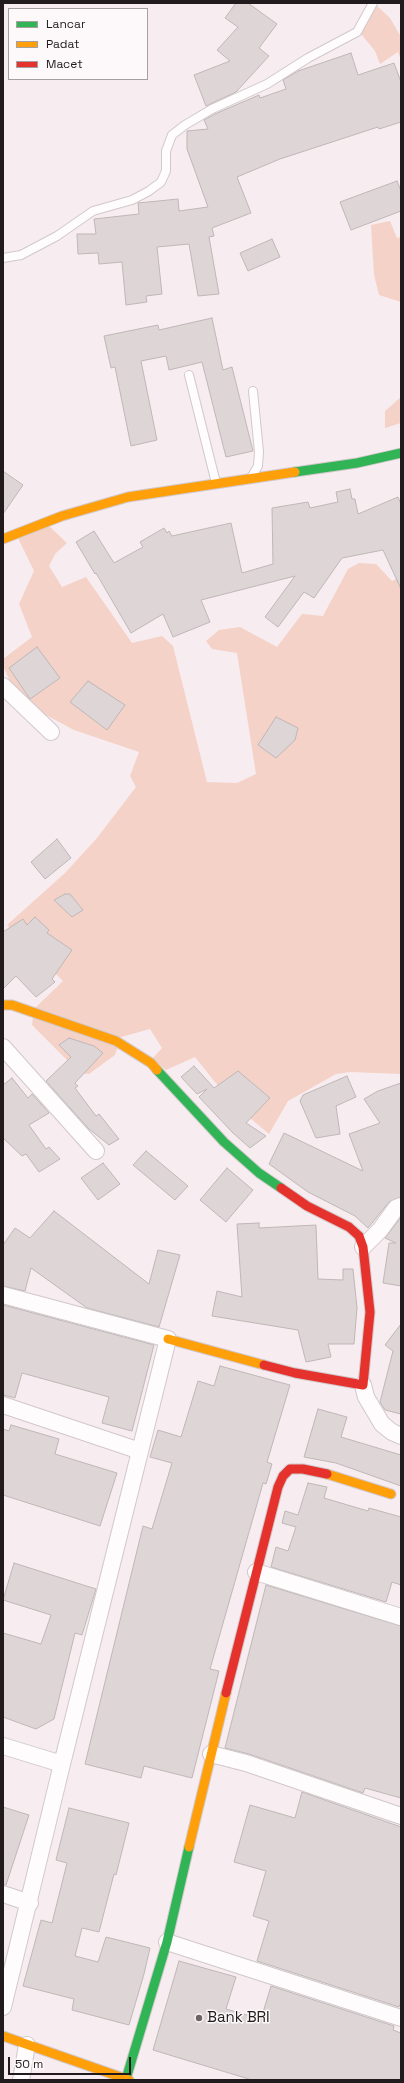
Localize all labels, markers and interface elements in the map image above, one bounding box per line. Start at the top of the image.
legend [8,8,148,80]
text: Lancar [46,16,85,32]
text: Padat [46,36,80,52]
text: Macet [46,56,83,72]
place label: Bank BRI [207,2009,270,2027]
marker: Bank BRI [194,2013,204,2023]
scale bar [10,2049,133,2075]
text: 50 m [15,2056,43,2072]

